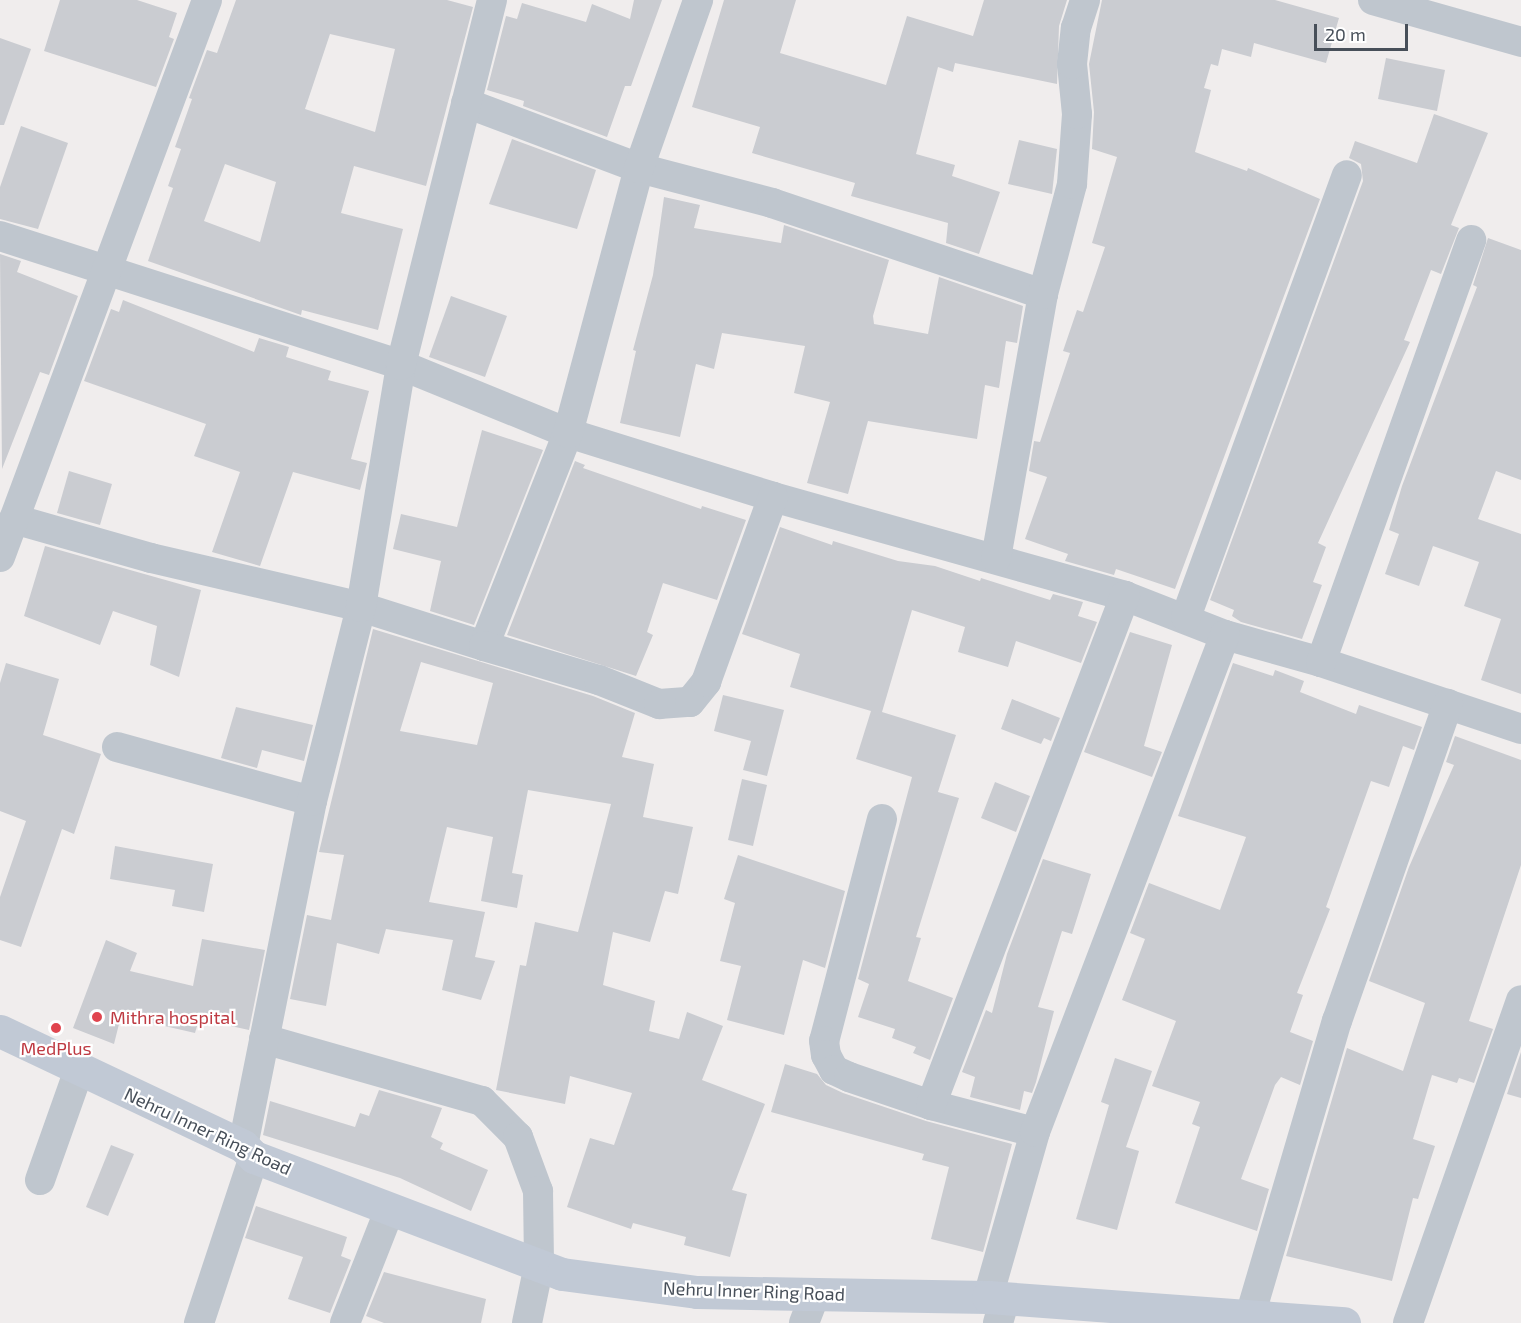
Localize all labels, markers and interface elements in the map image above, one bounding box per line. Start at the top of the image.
scale bar [1317,12,1412,50]
text: 20 m [1325,23,1366,45]
place label: Mithra hospital [110,1006,235,1028]
marker: Mithra hospital [88,1008,106,1026]
marker: MedPlus [49,1021,63,1035]
place label: MedPlus [20,1037,92,1059]
street label: Nehru Inner Ring Road [121,1083,295,1179]
street label: Nehru Inner Ring Road [662,1277,846,1305]

